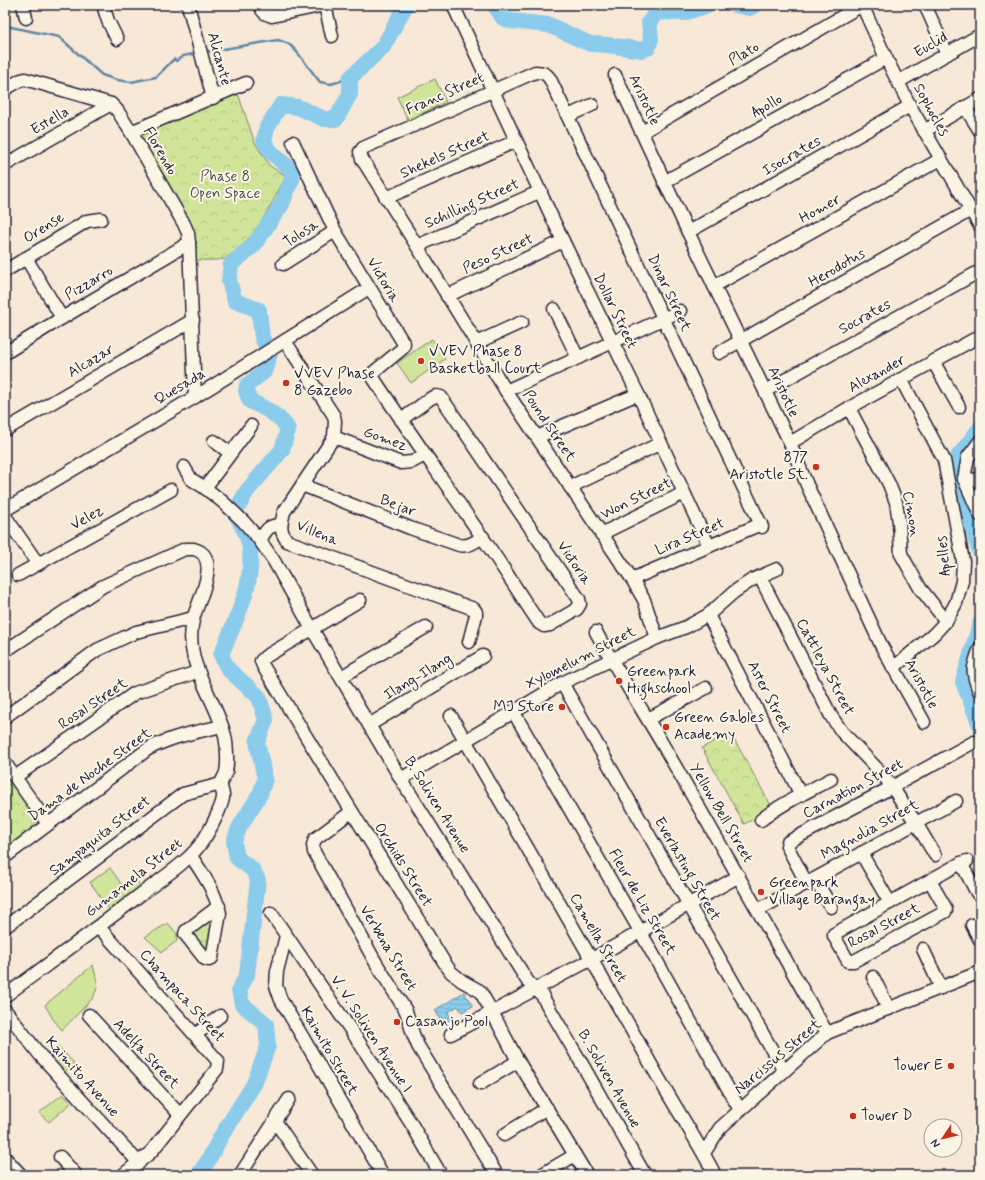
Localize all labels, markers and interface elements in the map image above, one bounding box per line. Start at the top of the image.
street label: Euclid [911,27,952,63]
street label: Alicante [202,30,236,88]
street label: Plato [725,37,763,71]
street label: Franc Street [403,68,488,120]
street label: Aristotle [623,71,665,129]
street label: Sophocles [908,80,954,140]
street label: Apollo [748,89,787,124]
street label: Estella [27,102,73,140]
street label: Florendo [138,123,182,179]
street label: Shekels Street [397,126,493,184]
street label: Isocrates [759,131,825,181]
park label: Phase 8 Open Space [190,167,260,204]
street label: Schilling Street [422,174,523,235]
street label: Homer [796,190,844,228]
street label: Orense [20,208,68,248]
street label: Tolosa [280,215,323,253]
street label: Peso Street [460,229,536,279]
street label: Herodotus [805,244,869,292]
street label: Dinar Street [642,251,696,335]
street label: Victoria [362,254,405,307]
street label: Pizzarro [61,261,117,305]
street label: Dollar Street [588,270,642,352]
street label: Socrates [835,294,895,340]
street label: Alcazar [64,339,118,383]
place label: VVEV Phase 8 Basketball Court [429,342,541,379]
street label: Alexander [845,350,909,398]
marker: VVEV Phase 8 Basketball Court [416,356,426,366]
street label: Aristotle [762,363,804,421]
street label: Quesada [151,364,209,410]
place label: VVEV Phase 8 Gazebo [294,364,375,401]
marker: VVEV Phase 8 Gazebo [281,378,291,388]
street label: Pound Street [518,386,580,466]
street label: Gomez [360,422,410,456]
place label: 877 Aristotle St. [729,448,808,485]
marker: 877 Aristotle St. [811,462,821,472]
street label: Won Street [597,473,675,525]
street label: Cimon [897,489,925,539]
street label: Bejar [377,490,419,522]
street label: Velez [67,501,107,535]
street label: Lira Street [652,513,728,561]
street label: Villena [293,515,342,551]
street label: Apelles [932,535,957,577]
street label: Victoria [552,537,597,590]
street label: Cattleya Street [791,615,859,719]
street label: Xylomelum Street [523,622,639,694]
street label: Ilang-Ilang [380,649,456,706]
street label: Aristotle [899,655,943,713]
street label: Aster Street [742,658,796,737]
place label: Greenpark Highschool [627,662,696,700]
street label: Rosal Street [55,673,132,734]
marker: Greenpark Highschool [614,676,624,686]
place label: MJ Store [493,697,554,717]
marker: MJ Store [557,702,567,712]
place label: Green Gables Academy [674,708,764,745]
marker: Green Gables Academy [661,722,671,732]
street label: Dama de Noche Street [24,723,156,827]
street label: B. Soliven Avenue [399,753,475,857]
street label: Carnation Street [799,754,907,824]
street label: Yellow Bell Street [684,760,758,867]
street label: Sampaguita Street [45,791,155,881]
street label: Magnolia Street [818,795,923,866]
street label: Everlasting Street [648,813,725,925]
street label: Orchids Street [369,819,437,911]
street label: Gumamela Street [81,834,187,922]
street label: Fleur de Liz Street [603,845,681,959]
place label: Greenpark Village Barangay [769,873,875,911]
marker: Greenpark Village Barangay [756,887,766,897]
street label: Camella Street [564,890,632,986]
street label: Rosal Street [844,898,924,953]
street label: Verbena Street [355,901,422,995]
street label: Champaca Street [135,945,229,1047]
street label: V. V. Soliven Avenue I [326,971,416,1097]
street label: Kaimito Street [295,1003,363,1099]
place label: Casanjo Pool [405,1012,488,1032]
street label: Narcissus Street [730,1014,826,1099]
street label: Adelfa Street [108,1015,184,1093]
marker: Casanjo Pool [392,1017,402,1027]
street label: B. Soliven Avenue [573,1026,645,1132]
street label: Kaimito Avenue [41,1032,124,1122]
place label: Tower E [893,1056,943,1076]
marker: Tower E [946,1061,956,1071]
place label: Tower D [861,1106,913,1126]
marker: Tower D [848,1111,858,1121]
north arrow [923,1118,963,1158]
text: N [928,1136,943,1150]

